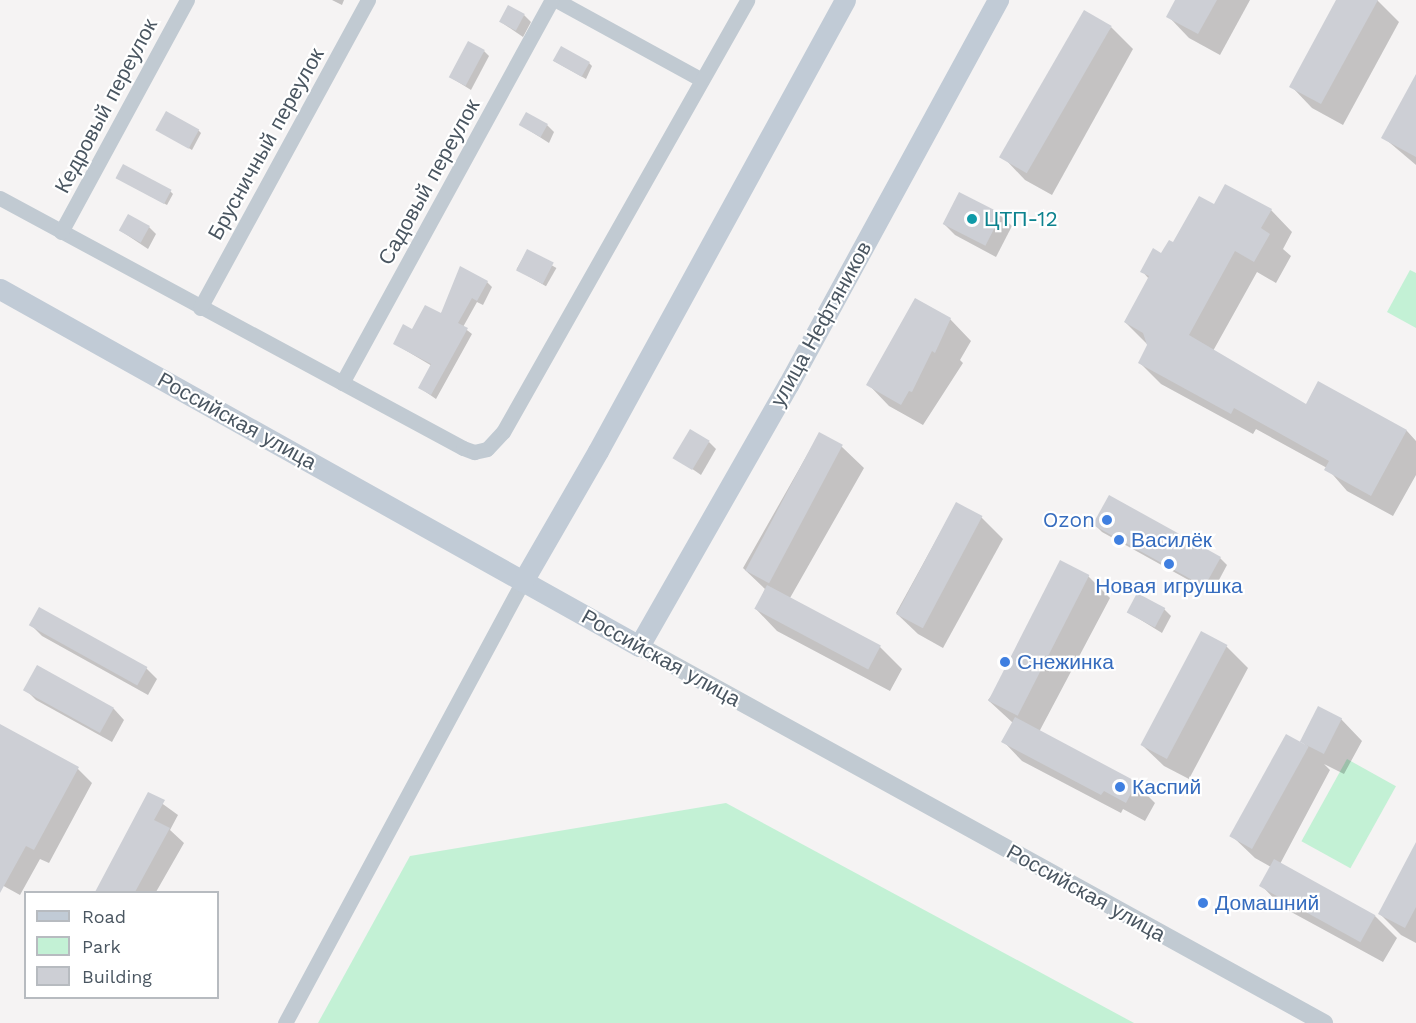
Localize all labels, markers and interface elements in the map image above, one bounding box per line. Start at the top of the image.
street label: Кедровый переулок [49,15,163,197]
street label: Брусничный переулок [203,44,329,244]
street label: Садовый переулок [373,95,485,269]
place label: ЦТП-12 [984,206,1058,232]
marker: ЦТП-12 [965,212,979,226]
street label: улица Нефтяников [765,237,877,411]
street label: Российская улица [153,367,321,475]
place label: Ozon [1043,507,1095,533]
marker: Ozon [1100,513,1114,527]
place label: Василёк [1131,527,1212,553]
marker: Василёк [1112,533,1126,547]
marker: Новая игрушка [1162,557,1176,571]
place label: Новая игрушка [1095,573,1243,599]
street label: Российская улица [577,604,745,712]
place label: Снежинка [1017,649,1114,675]
marker: Снежинка [998,655,1012,669]
place label: Каспий [1132,774,1201,800]
marker: Каспий [1113,780,1127,794]
street label: Российская улица [1002,839,1170,947]
place label: Домашний [1215,890,1319,916]
legend [24,891,219,999]
marker: Домашний [1196,896,1210,910]
text: Road [82,906,126,927]
text: Park [82,936,121,957]
text: Building [82,966,152,987]

